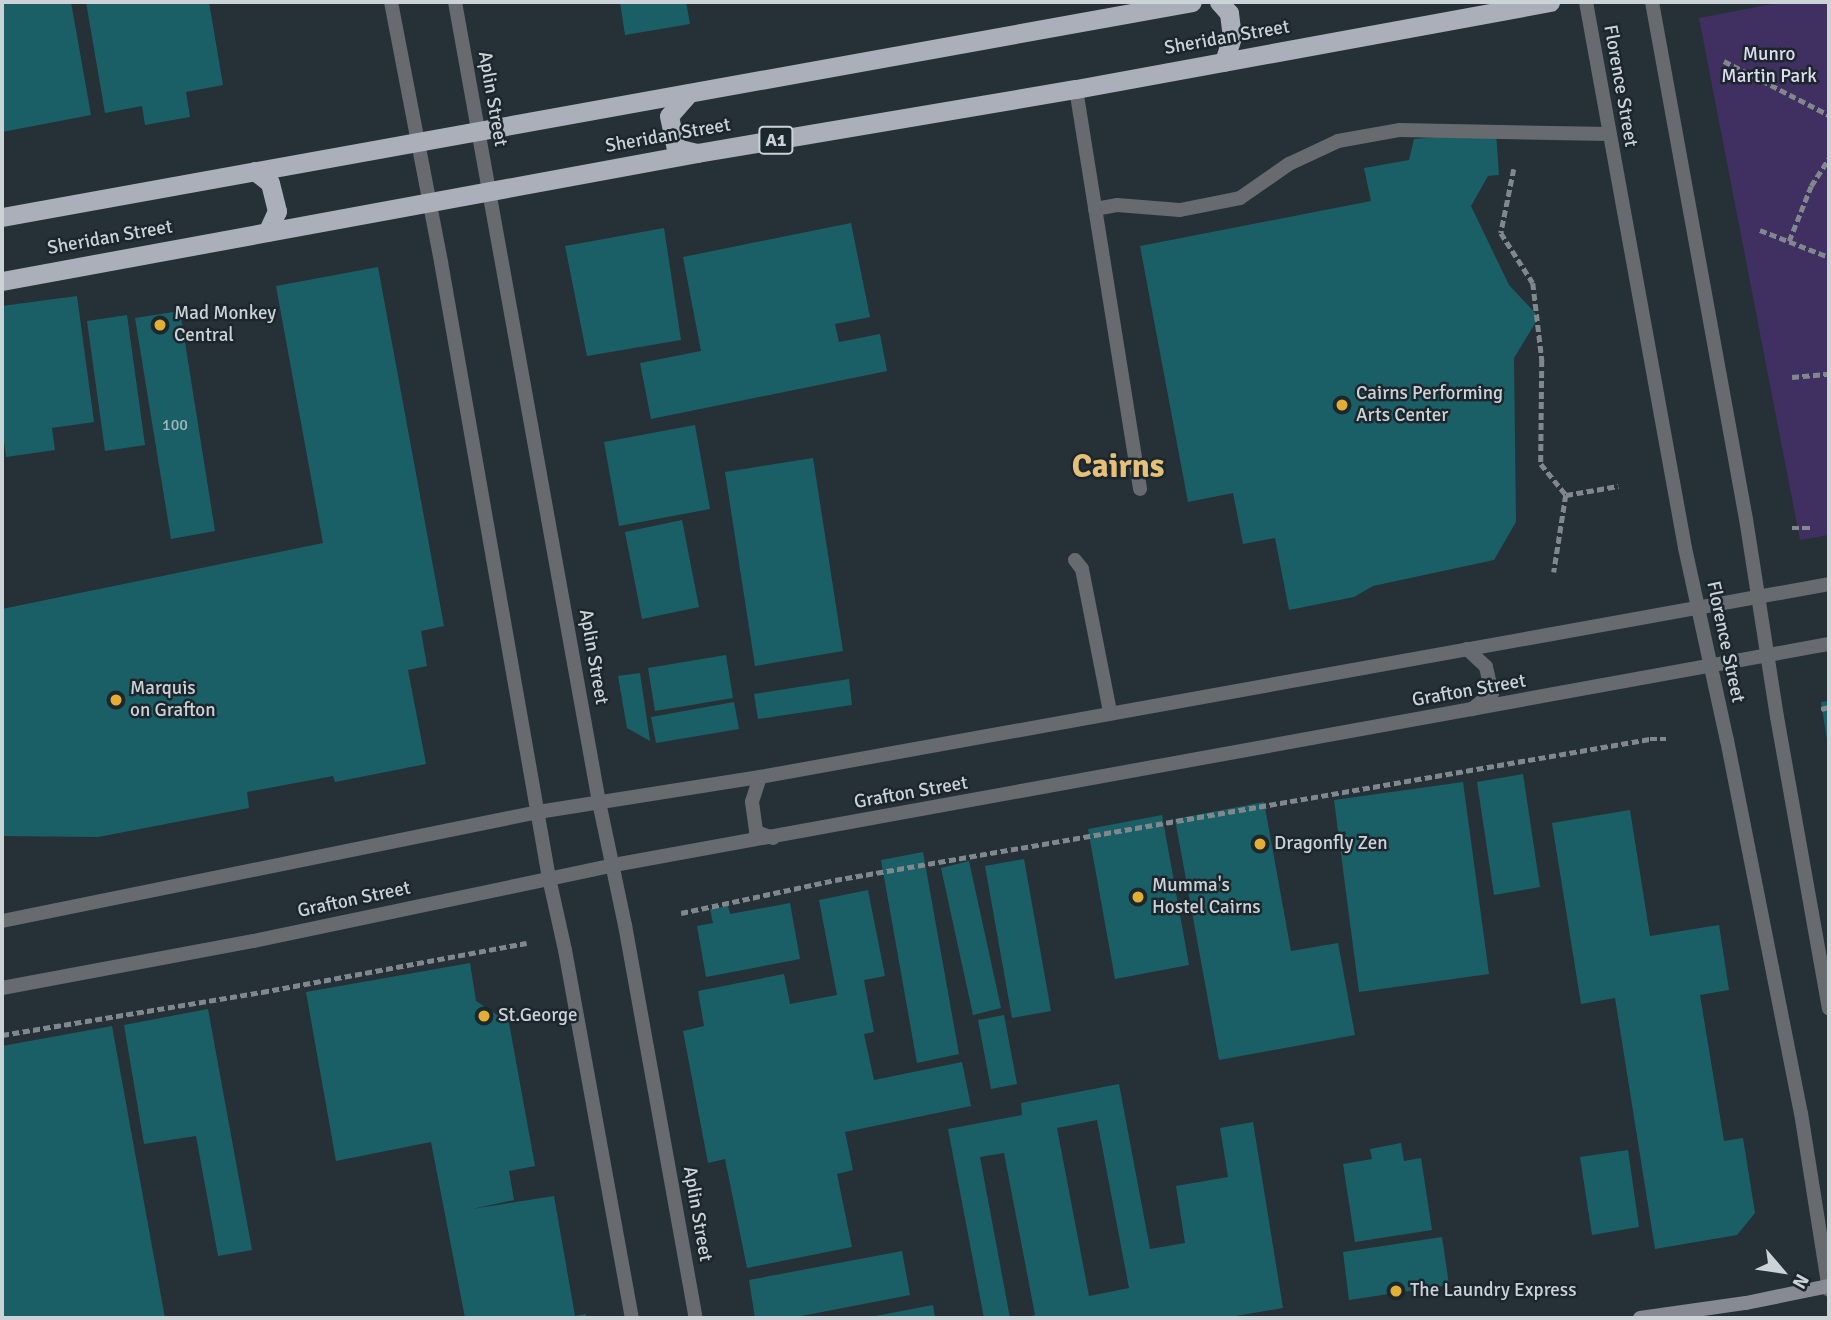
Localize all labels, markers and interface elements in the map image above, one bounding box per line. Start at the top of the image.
street label: Sheridan Street [1163,16,1291,60]
street label: Florence Street [1598,23,1642,149]
park label: Munro Martin Park [1721,44,1817,88]
street label: Aplin Street [472,50,512,148]
street label: Sheridan Street [604,114,732,158]
road number: A1 [757,125,795,154]
street label: Sheridan Street [46,216,174,260]
place label: Mad Monkey Central [174,303,276,347]
marker: Mad Monkey Central [152,317,168,333]
place label: Cairns Performing Arts Center [1356,383,1503,427]
marker: Cairns Performing Arts Center [1334,397,1350,413]
house number: 100 [162,415,188,435]
district label: Cairns [1072,447,1164,487]
street label: Florence Street [1701,579,1749,705]
street label: Aplin Street [573,608,613,706]
street label: Grafton Street [1410,670,1528,712]
place label: Marquis on Grafton [130,678,216,722]
marker: Marquis on Grafton [108,692,124,708]
street label: Grafton Street [852,772,970,814]
place label: Dragonfly Zen [1274,833,1388,855]
marker: Dragonfly Zen [1252,836,1268,852]
place label: Mumma's Hostel Cairns [1152,875,1261,919]
street label: Grafton Street [295,877,413,923]
marker: Mumma's Hostel Cairns [1130,889,1146,905]
place label: St.George [498,1005,578,1027]
marker: St.George [476,1008,492,1024]
street label: Aplin Street [677,1165,717,1263]
north arrow [1747,1236,1817,1306]
text: N [1787,1270,1814,1293]
place label: The Laundry Express [1410,1280,1576,1302]
marker: The Laundry Express [1388,1283,1404,1299]

